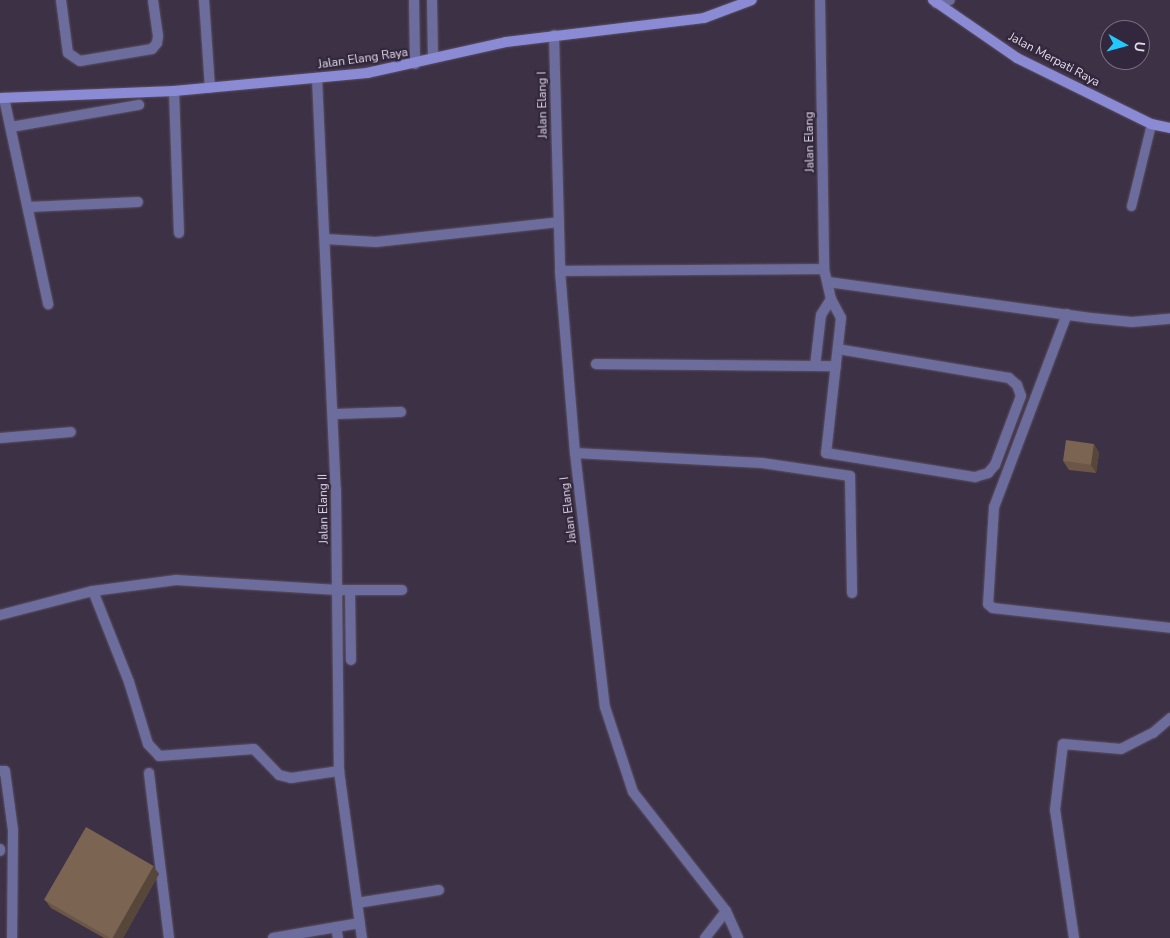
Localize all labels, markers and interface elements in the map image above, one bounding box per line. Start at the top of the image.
north arrow [1100,20,1150,70]
street label: Jalan Merpati Raya [1006,30,1102,90]
text: U [1129,40,1149,53]
street label: Jalan Elang Raya [317,46,409,72]
street label: Jalan Elang I [535,71,551,139]
street label: Jalan Elang [802,111,818,173]
street label: Jalan Elang II [316,474,332,544]
street label: Jalan Elang I [558,476,580,544]

